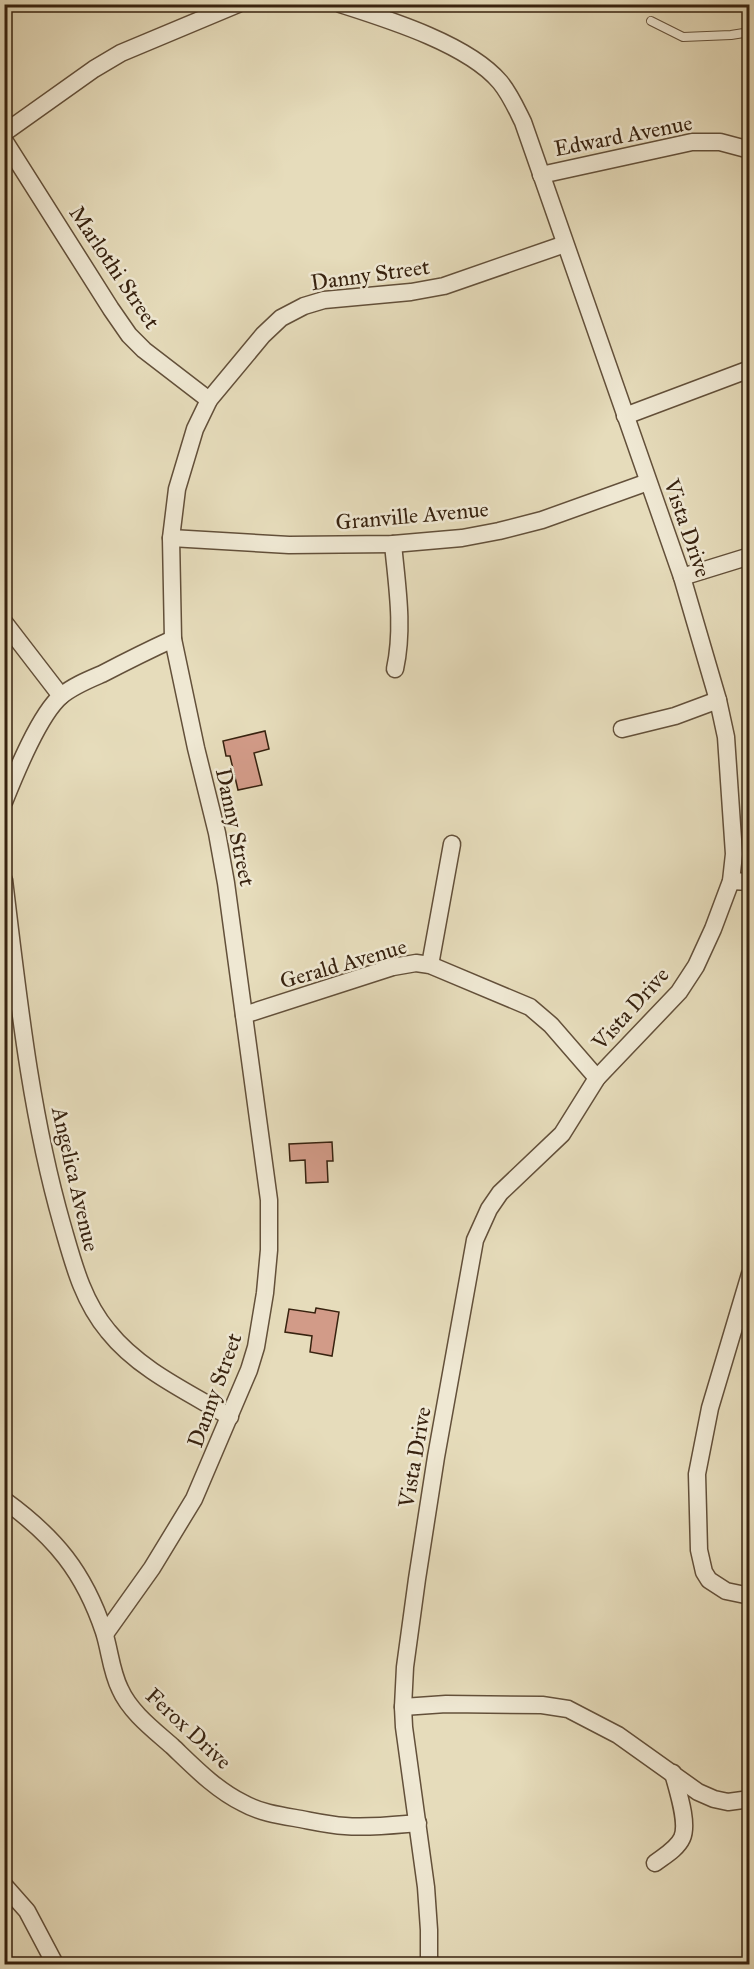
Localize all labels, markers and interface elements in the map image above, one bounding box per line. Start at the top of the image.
street label: Edward Avenue [552,109,695,162]
street label: Marlothi Street [64,201,166,334]
street label: Danny Street [309,253,431,296]
street label: Vista Drive [658,475,717,581]
street label: Granville Avenue [334,495,490,536]
street label: Danny Street [210,766,261,889]
street label: Gerald Avenue [277,933,410,994]
street label: Vista Drive [586,961,675,1056]
street label: Angelica Avenue [46,1103,105,1254]
street label: Danny Street [181,1329,248,1451]
street label: Vista Drive [392,1404,437,1511]
street label: Ferox Drive [140,1682,237,1775]

